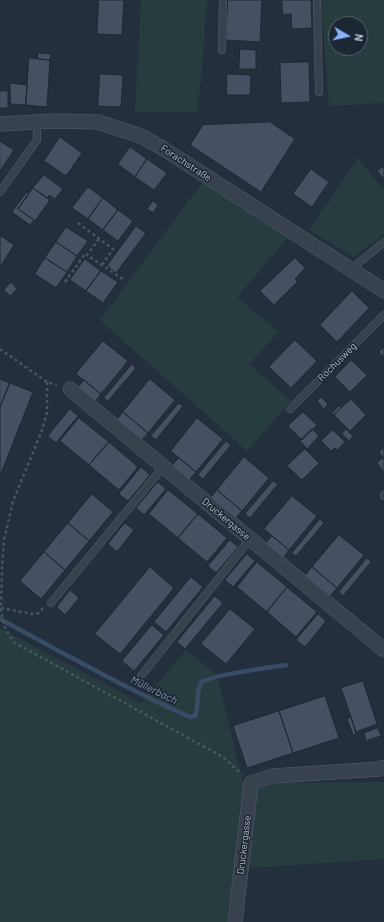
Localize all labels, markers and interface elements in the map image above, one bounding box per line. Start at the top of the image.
north arrow [328,16,368,56]
text: N [352,33,366,42]
street label: Forachstraße [158,142,214,184]
street label: Rochusweg [315,340,359,384]
street label: Druckergasse [199,495,253,543]
water label: Müllerbach [128,673,180,707]
street label: Druckergasse [234,815,254,875]

